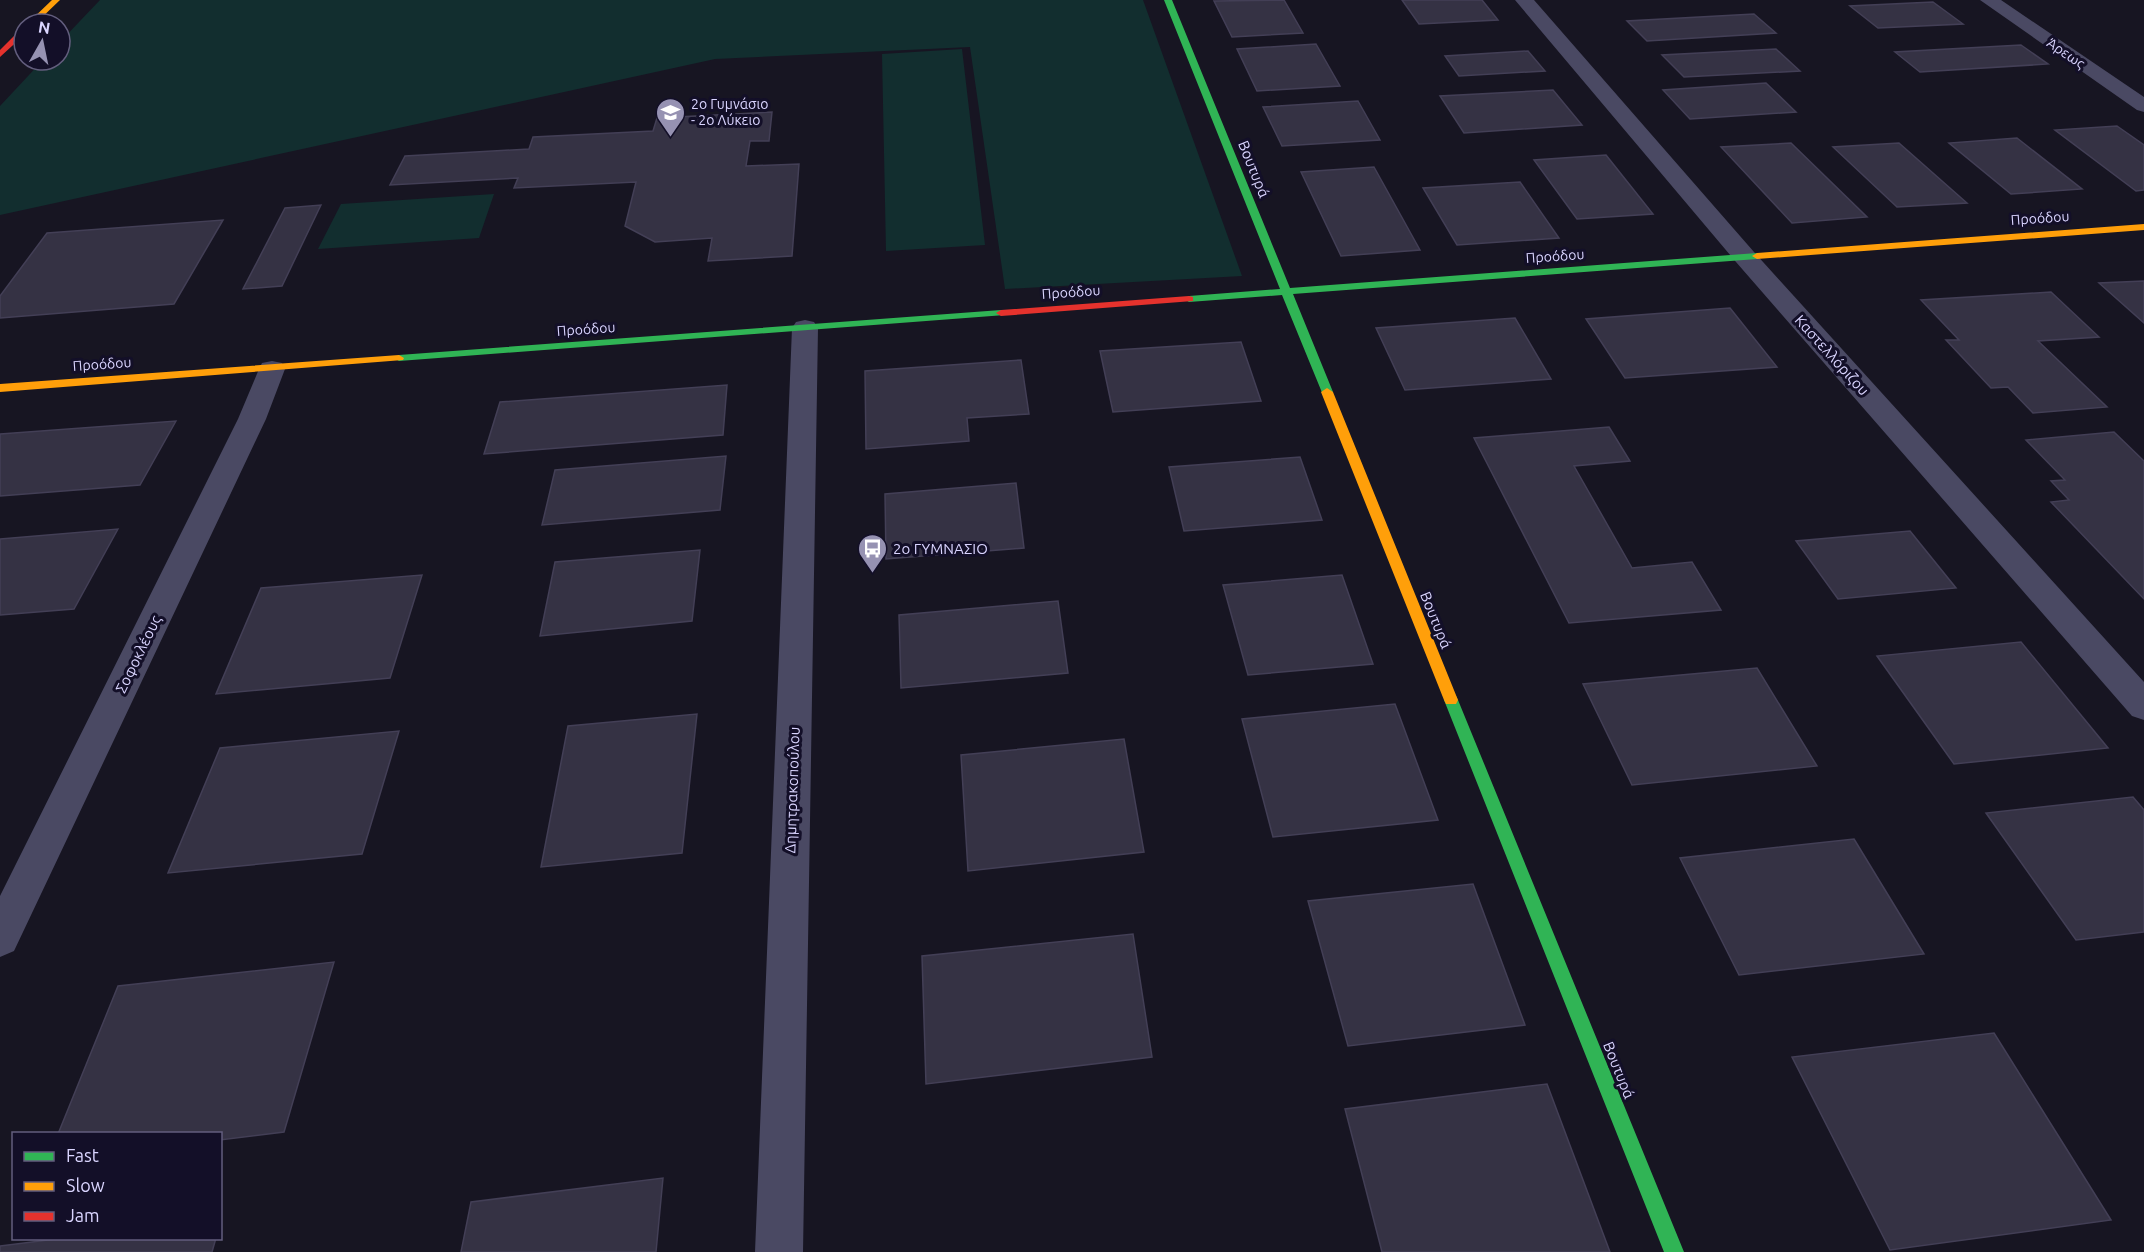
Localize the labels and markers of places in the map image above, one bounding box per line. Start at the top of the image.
school or university icon: 2ο Γυμνάσιο - 2ο Λύκειο [654,96,686,138]
place label: 2ο Γυμνάσιο - 2ο Λύκειο [691,96,768,128]
bus stop icon: 2ο ΓΥΜΝΑΣΙΟ [856,532,888,574]
place label: 2ο ΓΥΜΝΑΣΙΟ [893,540,988,557]

